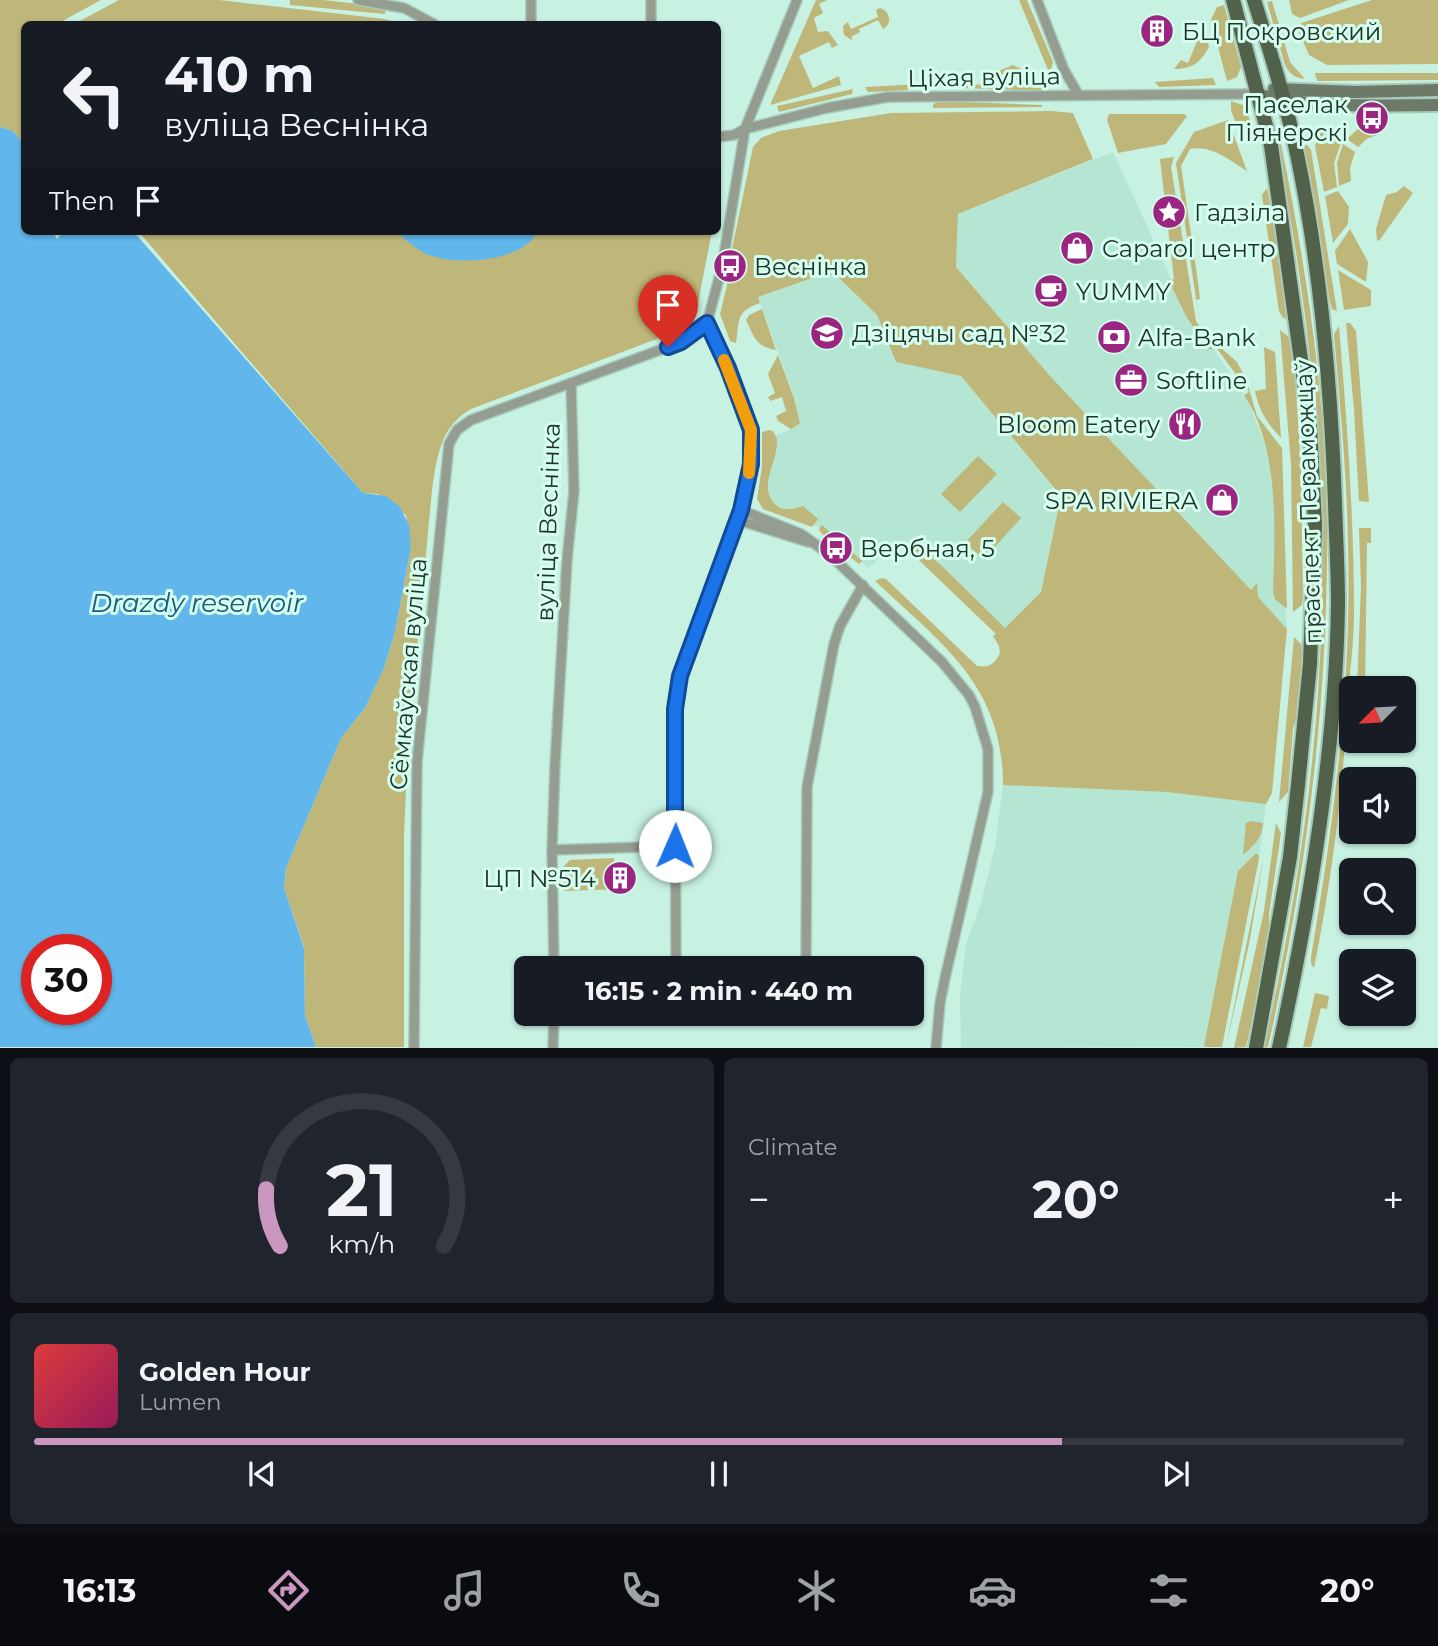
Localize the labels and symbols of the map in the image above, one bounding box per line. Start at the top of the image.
building icon: БЦ Покровский [1138,12,1176,50]
place label: БЦ Покровский [1182,17,1381,46]
street label: Ціхая вуліца [907,61,1061,93]
place label: Паселак Піянерскі [1226,90,1348,147]
bus stop icon: Паселак Піянерскі [1353,99,1391,137]
place icon: Гадзіла [1150,193,1188,231]
place label: Гадзіла [1194,198,1285,227]
shop icon: Caparol центр [1058,229,1096,267]
place label: Caparol центр [1102,234,1276,263]
bus stop icon: Веснінка [711,247,749,285]
place label: Веснінка [754,252,867,281]
cafe icon: YUMMY [1032,272,1070,310]
pin [638,275,698,347]
place label: YUMMY [1076,277,1171,306]
school or university icon: Дзіцячы сад №32 [808,314,846,352]
bank icon: Alfa-Bank [1095,318,1133,356]
place label: Дзіцячы сад №32 [852,319,1066,348]
place label: Alfa-Bank [1138,323,1256,352]
street label: праспект Пераможцаў [1289,359,1327,645]
office icon: Softline [1112,361,1150,399]
place label: Softline [1156,366,1247,395]
restaurant icon: Bloom Eatery [1166,405,1204,443]
place label: Bloom Eatery [997,410,1160,439]
street label: вуліца Веснінка [530,422,566,622]
shop icon: SPA RIVIERA [1203,481,1241,519]
place label: SPA RIVIERA [1045,486,1199,515]
bus stop icon: Вербная, 5 [817,529,855,567]
place label: Вербная, 5 [860,534,995,563]
street label: Сёмкаўская вуліца [383,557,433,791]
water label: Drazdy reservoir [90,587,304,619]
north arrow [1339,676,1416,752]
position arrow [638,809,712,883]
building icon: ЦП №514 [601,859,639,897]
place label: ЦП №514 [483,864,596,893]
speed limit sign: 30 [21,934,112,1025]

